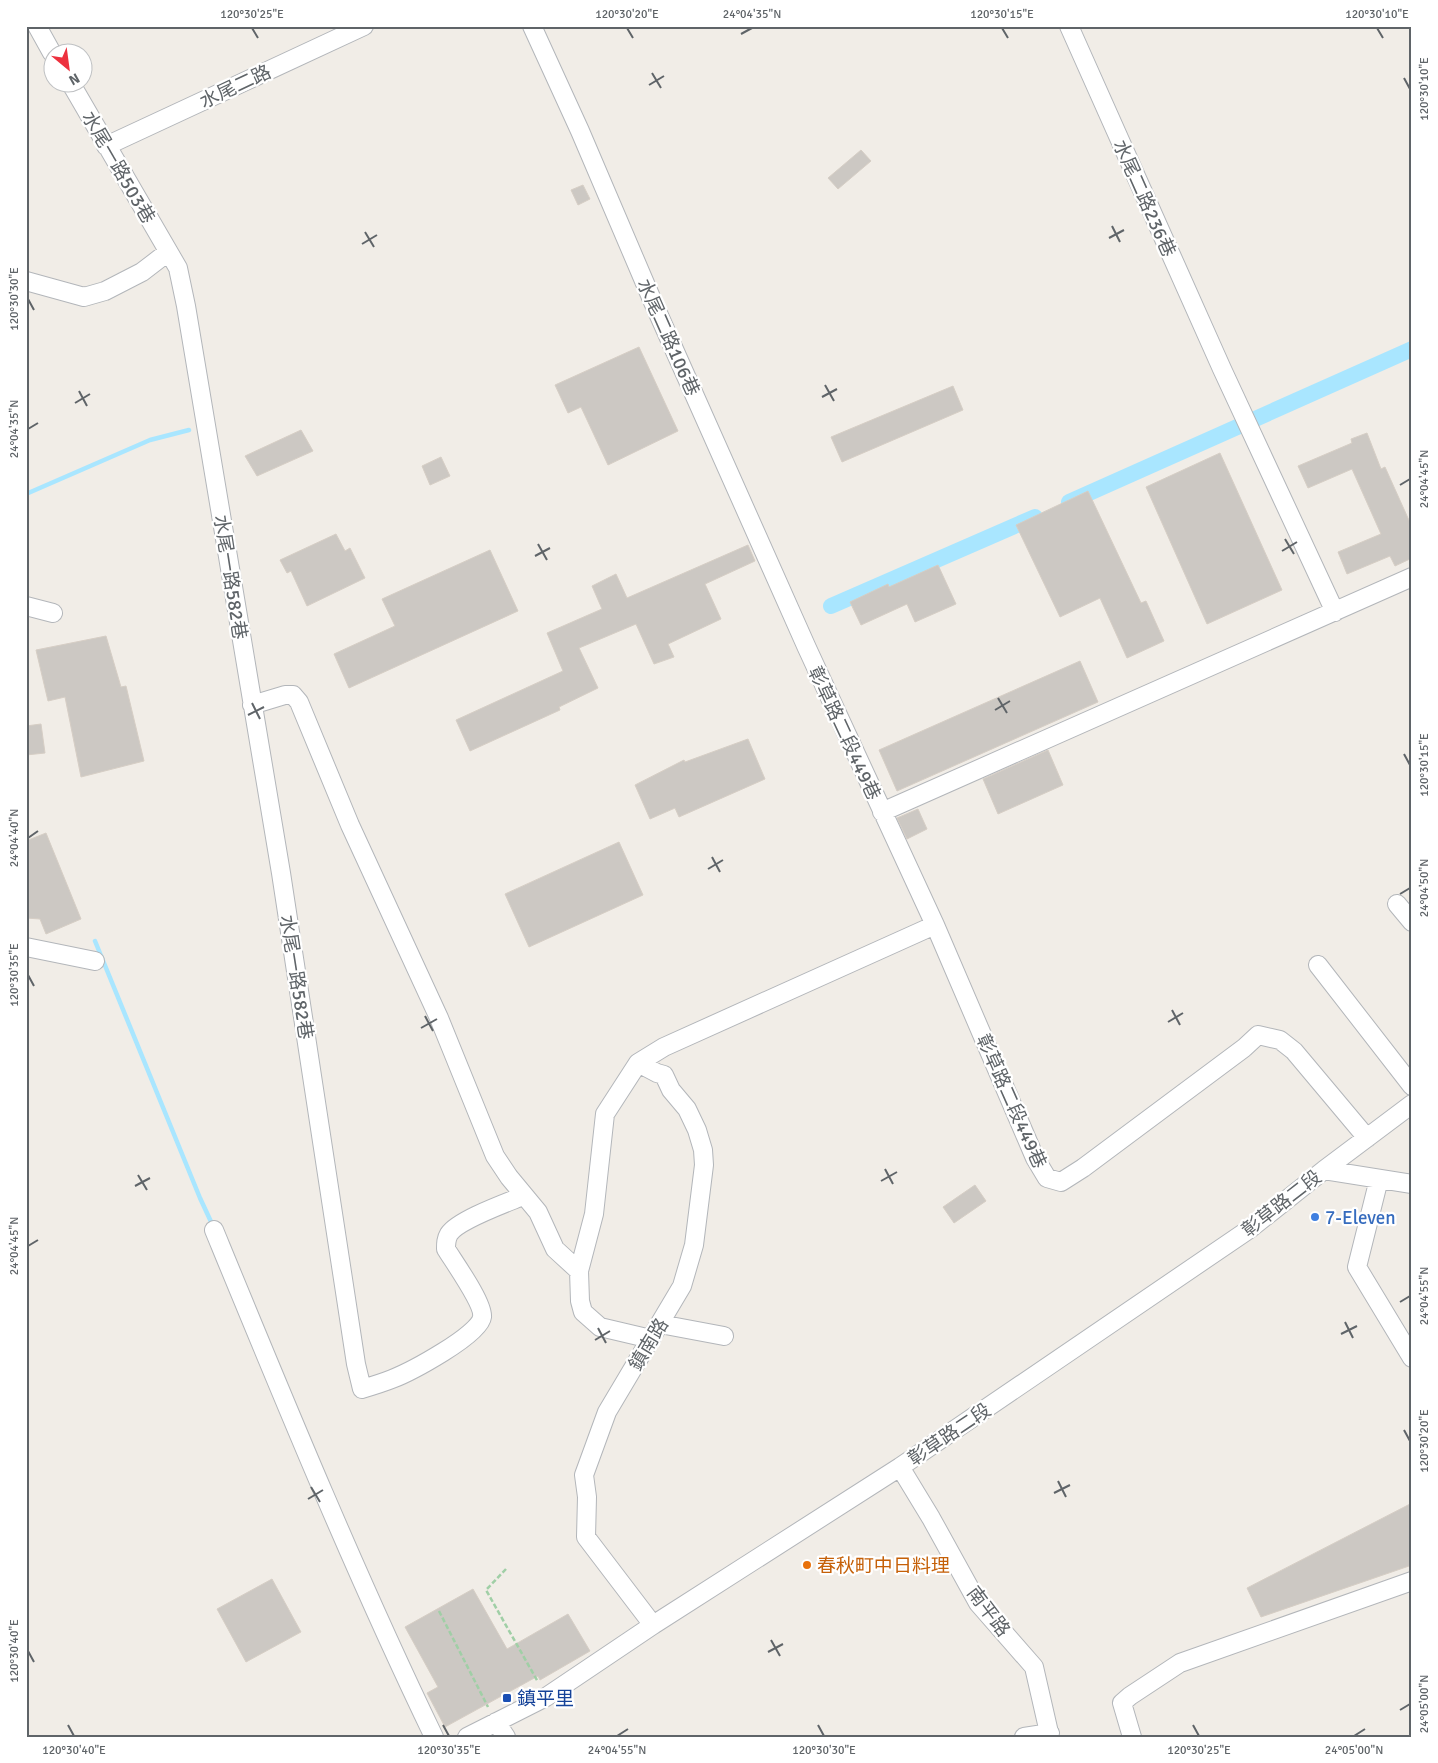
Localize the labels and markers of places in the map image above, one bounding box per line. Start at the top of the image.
place label: 7-Eleven [1325,1206,1396,1230]
marker: 7-Eleven [1309,1211,1321,1223]
place label: 春秋町中日料理 [817,1554,950,1578]
marker: 春秋町中日料理 [801,1559,813,1571]
place label: 鎮平里 [517,1687,574,1711]
marker: 鎮平里 [501,1692,513,1704]

